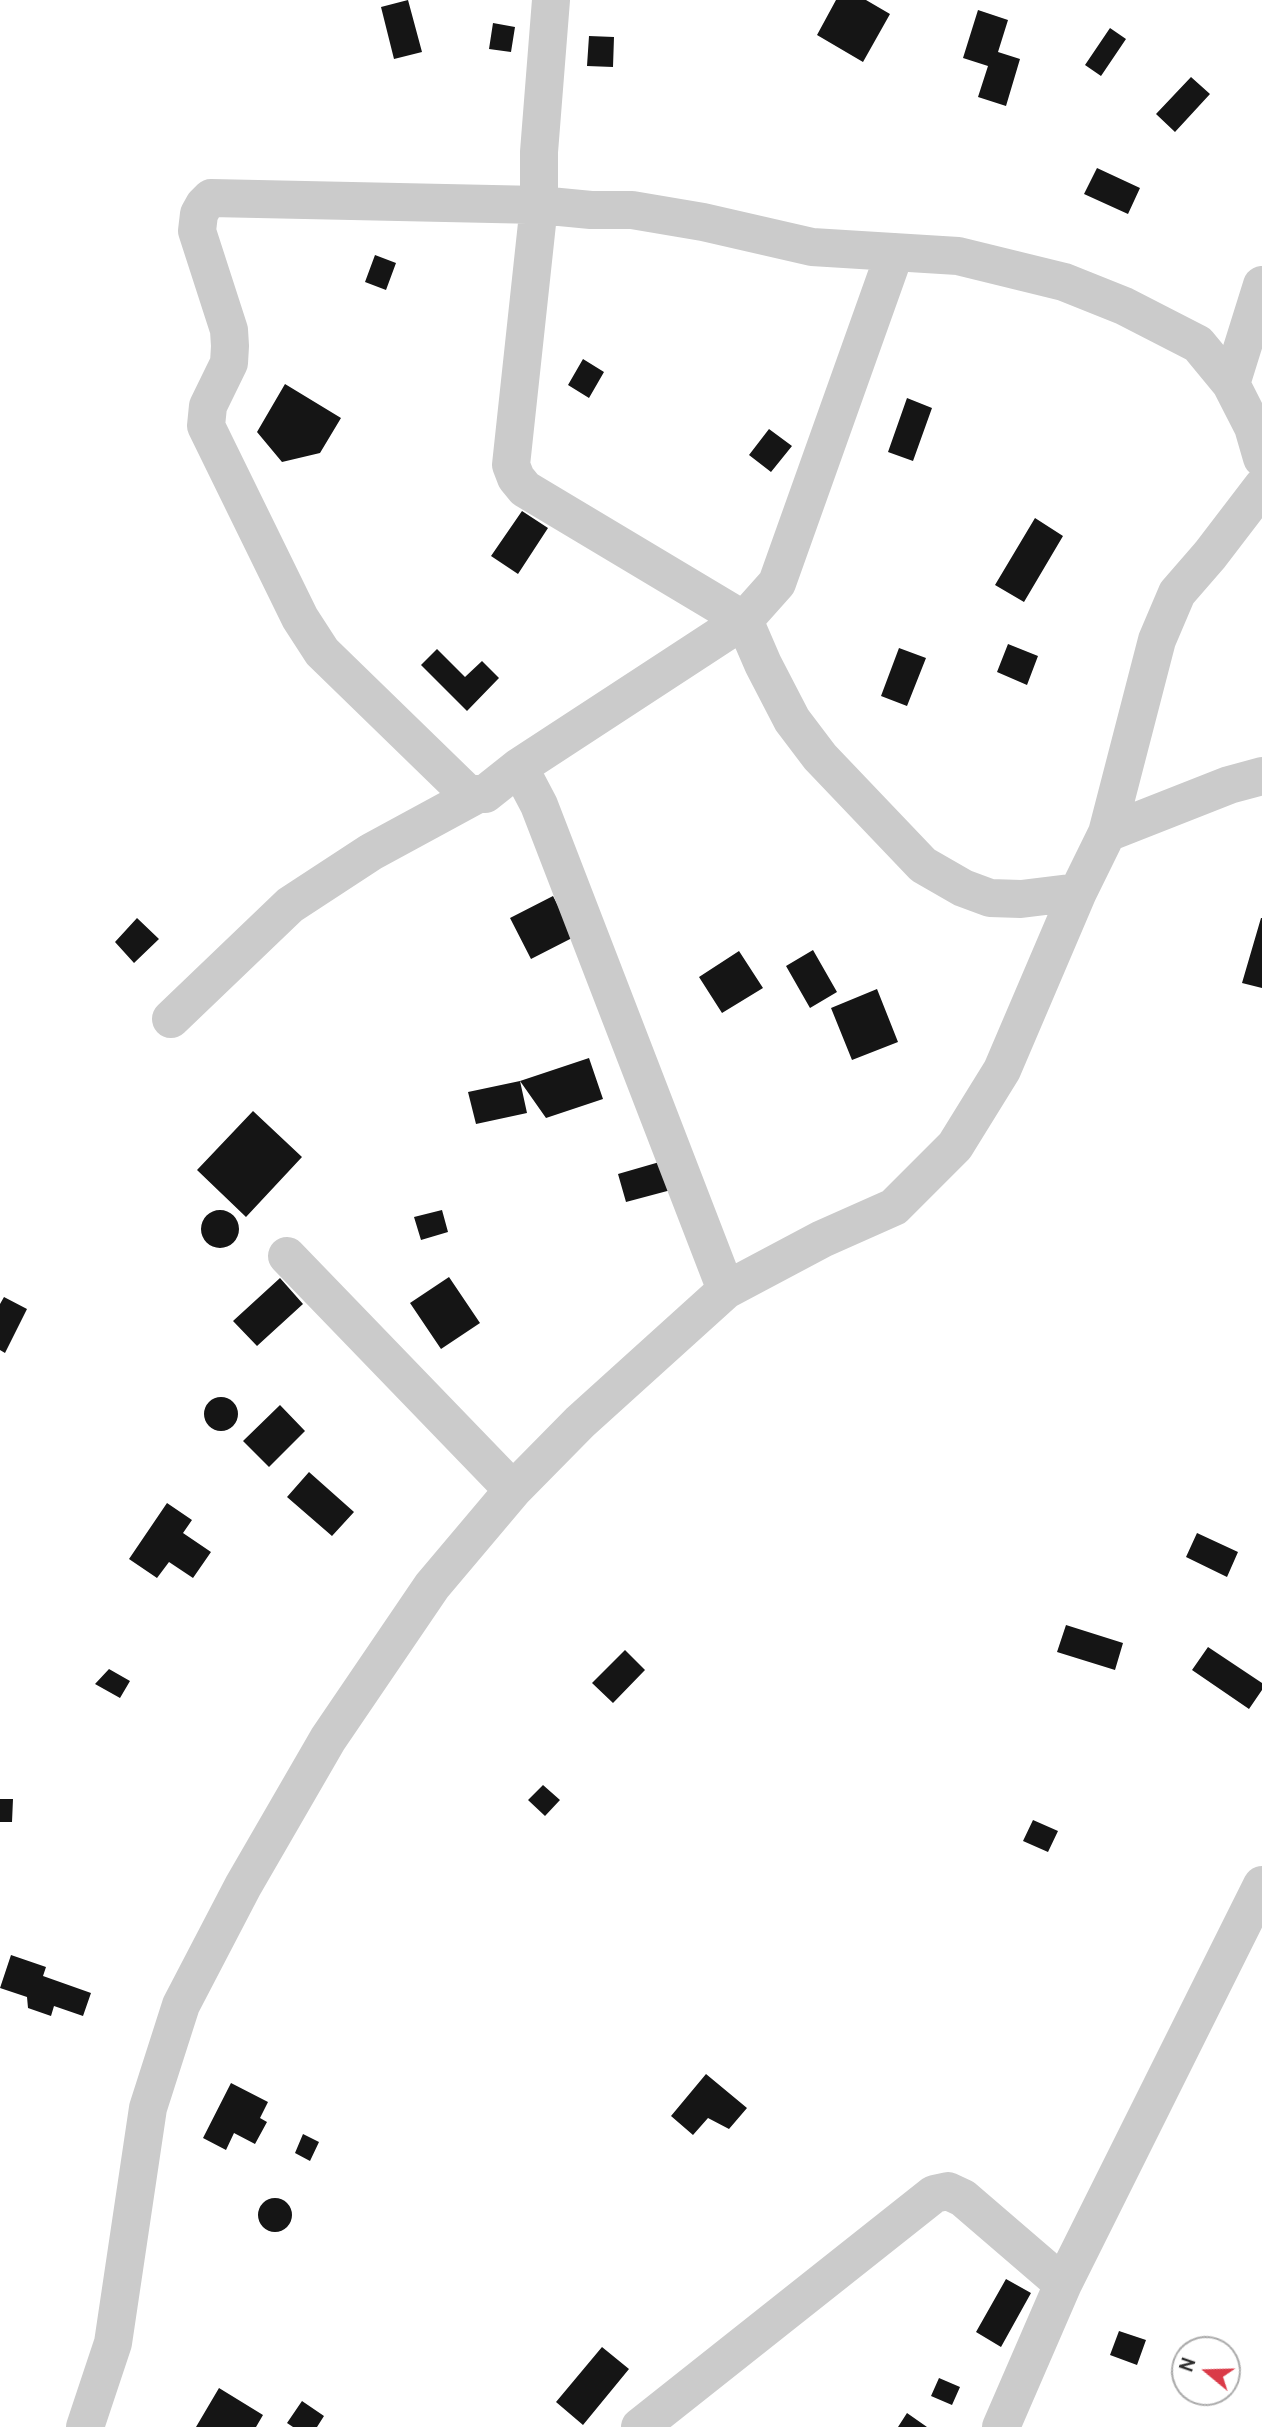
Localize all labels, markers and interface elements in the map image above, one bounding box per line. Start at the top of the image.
north arrow [1171,2336,1241,2406]
text: N [1175,2355,1201,2375]

